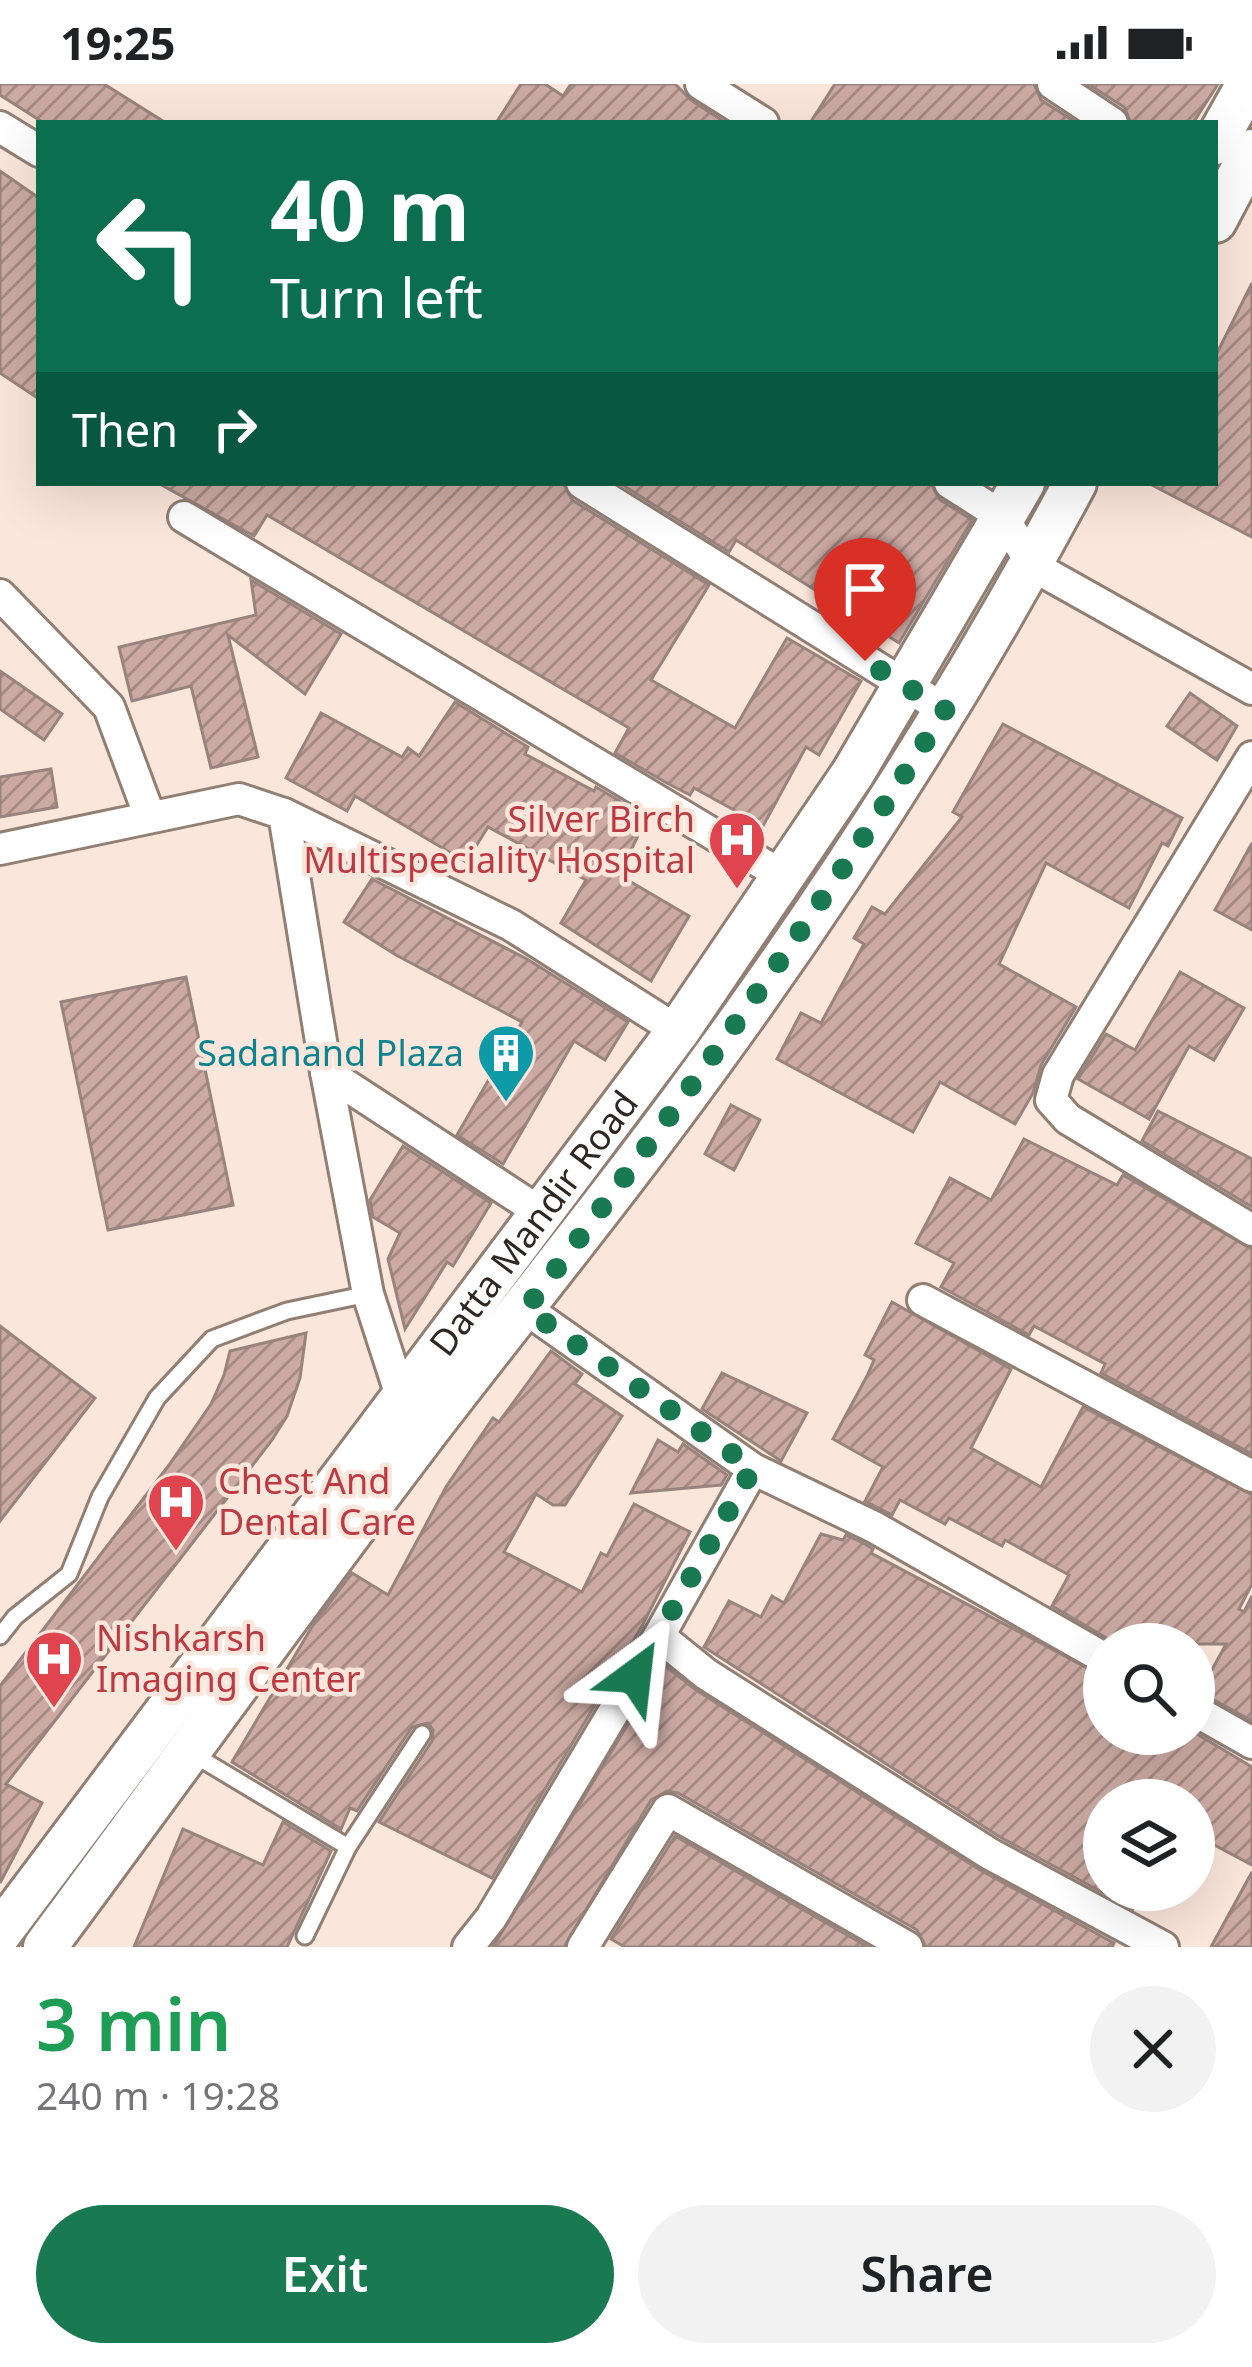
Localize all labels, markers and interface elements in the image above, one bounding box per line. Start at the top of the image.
text: 19:25 [60,12,176,73]
text: 40 m [270,151,470,266]
icon: left [72,168,228,324]
text: Turn left [270,260,483,334]
icon: right [202,396,268,462]
text: Then [72,399,178,460]
pin [814,538,916,661]
icon: arrive [832,556,898,622]
place label: Silver Birch Multispeciality Hospital [303,794,695,884]
hospital icon: Silver Birch Multispeciality Hospital [706,809,768,891]
building icon: Sadanand Plaza [475,1022,537,1104]
place label: Sadanand Plaza [197,1028,464,1077]
street label: Datta Mandir Road [418,1080,649,1365]
place label: Chest And Dental Care [218,1456,416,1546]
hospital icon: Chest And Dental Care [145,1471,207,1553]
place label: Nishkarsh Imaging Center [96,1613,361,1703]
position arrow [572,1613,698,1739]
map controls [1083,1623,1215,1911]
button: search [1083,1623,1215,1755]
hospital icon: Nishkarsh Imaging Center [23,1628,85,1710]
button: layers [1083,1779,1215,1911]
text: 3 min [36,1974,231,2072]
button: close [1090,1986,1216,2112]
text: 240 m · 19:28 [36,2068,280,2121]
button: Exit [36,2205,614,2343]
button: Share [638,2205,1216,2343]

